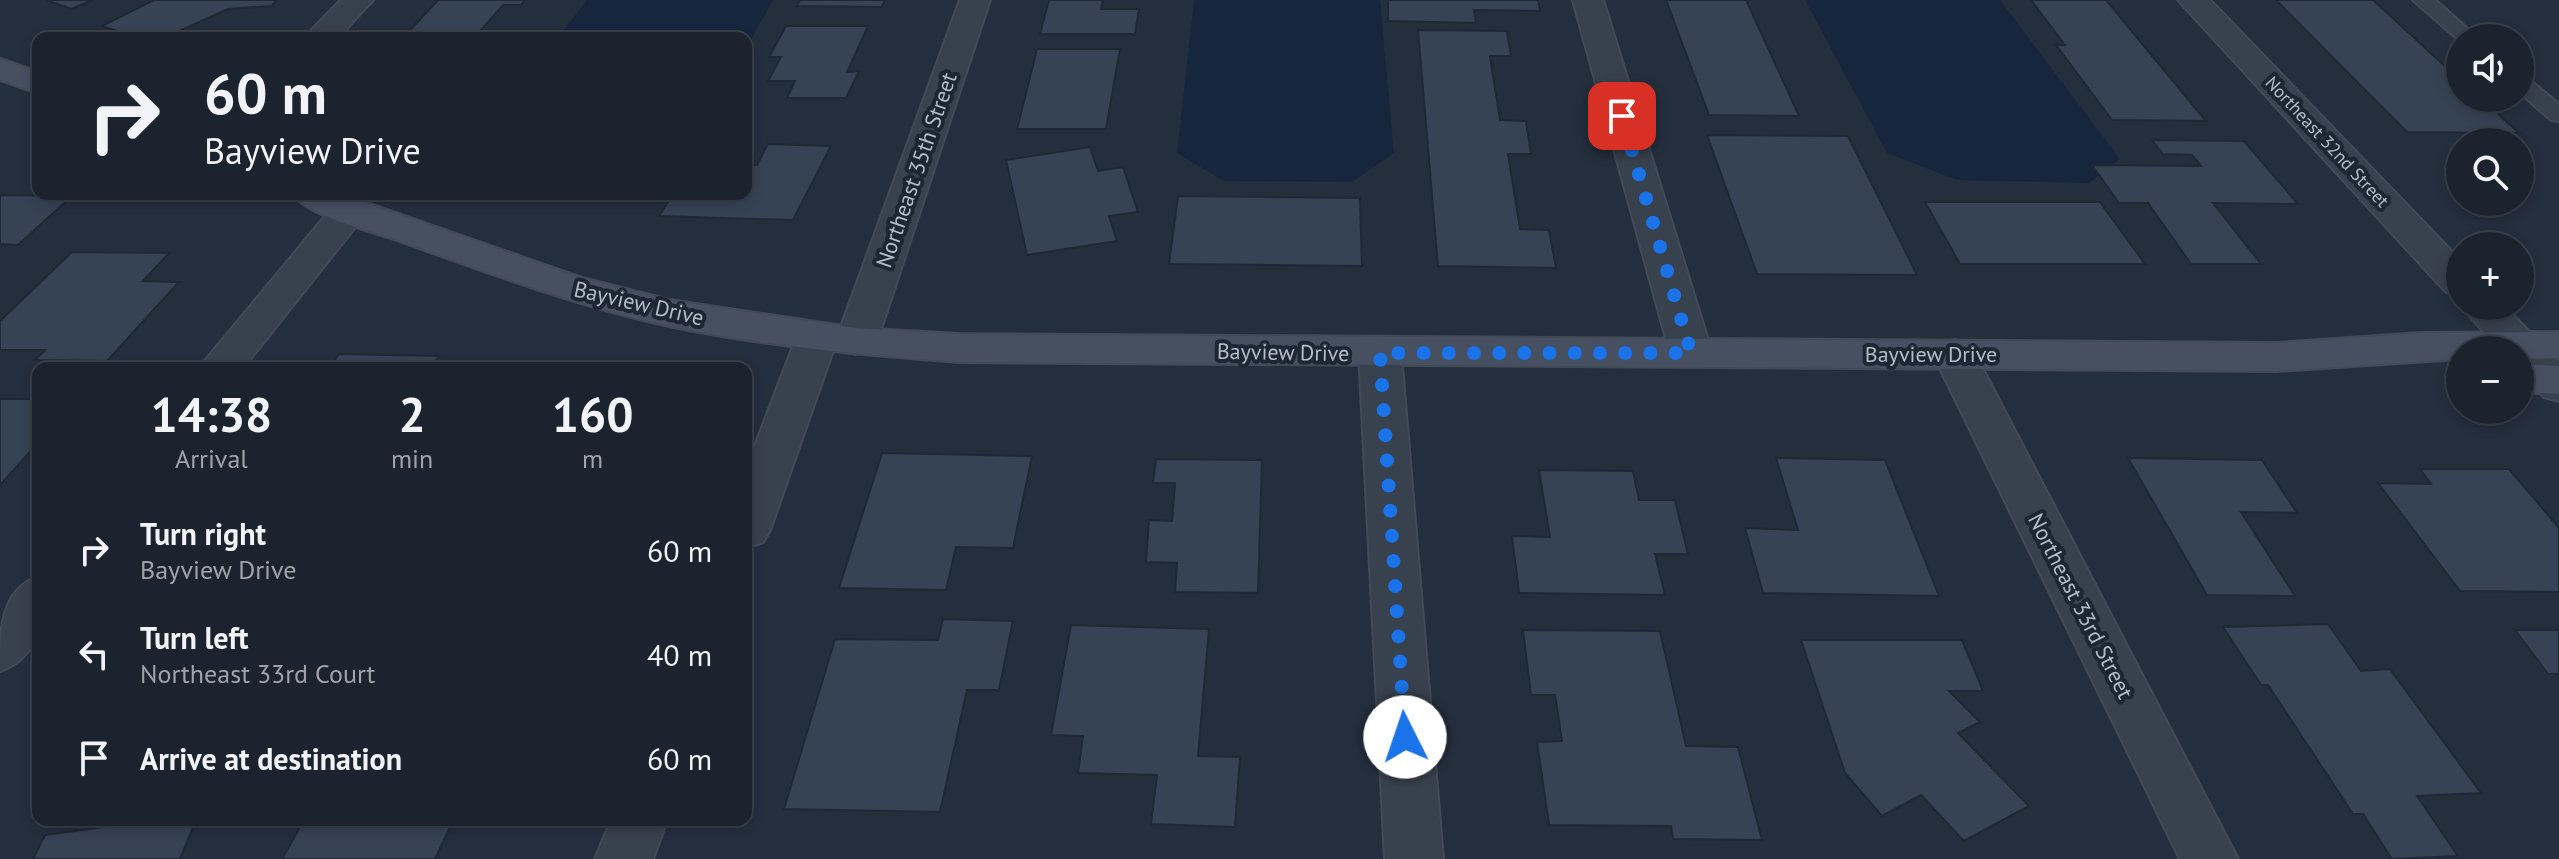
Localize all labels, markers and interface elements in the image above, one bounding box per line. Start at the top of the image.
map controls [2446,24,2534,424]
button: sound [2446,24,2534,112]
text: 60 m [204,57,327,129]
icon: right [72,64,176,168]
street label: Northeast 35th Street [869,68,963,271]
street label: Northeast 32nd Street [2261,71,2394,212]
pin [1588,82,1656,150]
icon: arrive [1600,94,1644,138]
text: Bayview Drive [204,127,421,174]
button: search [2446,128,2534,216]
button: + [2446,232,2534,320]
street label: Bayview Drive [571,274,707,332]
button: − [2446,336,2534,424]
street label: Bayview Drive [1217,337,1349,367]
street label: Bayview Drive [1865,340,1997,368]
text: 14:38 [151,383,272,445]
text: 2 [398,383,426,445]
text: 160 [552,383,633,445]
text: Arrival [175,442,248,475]
text: min [391,442,433,475]
text: m [582,442,603,475]
street label: Northeast 33rd Street [2022,509,2140,704]
text: Turn right [140,514,266,553]
icon: right [72,528,116,572]
text: 60 m [647,531,712,570]
text: Bayview Drive [140,553,297,586]
text: Turn left [140,618,248,657]
icon: left [72,632,116,676]
text: 40 m [647,635,712,674]
text: Northeast 33rd Court [140,657,375,690]
position arrow [1363,695,1447,779]
icon: arrive [72,736,116,780]
text: Arrive at destination [140,739,402,778]
text: 60 m [647,739,712,778]

